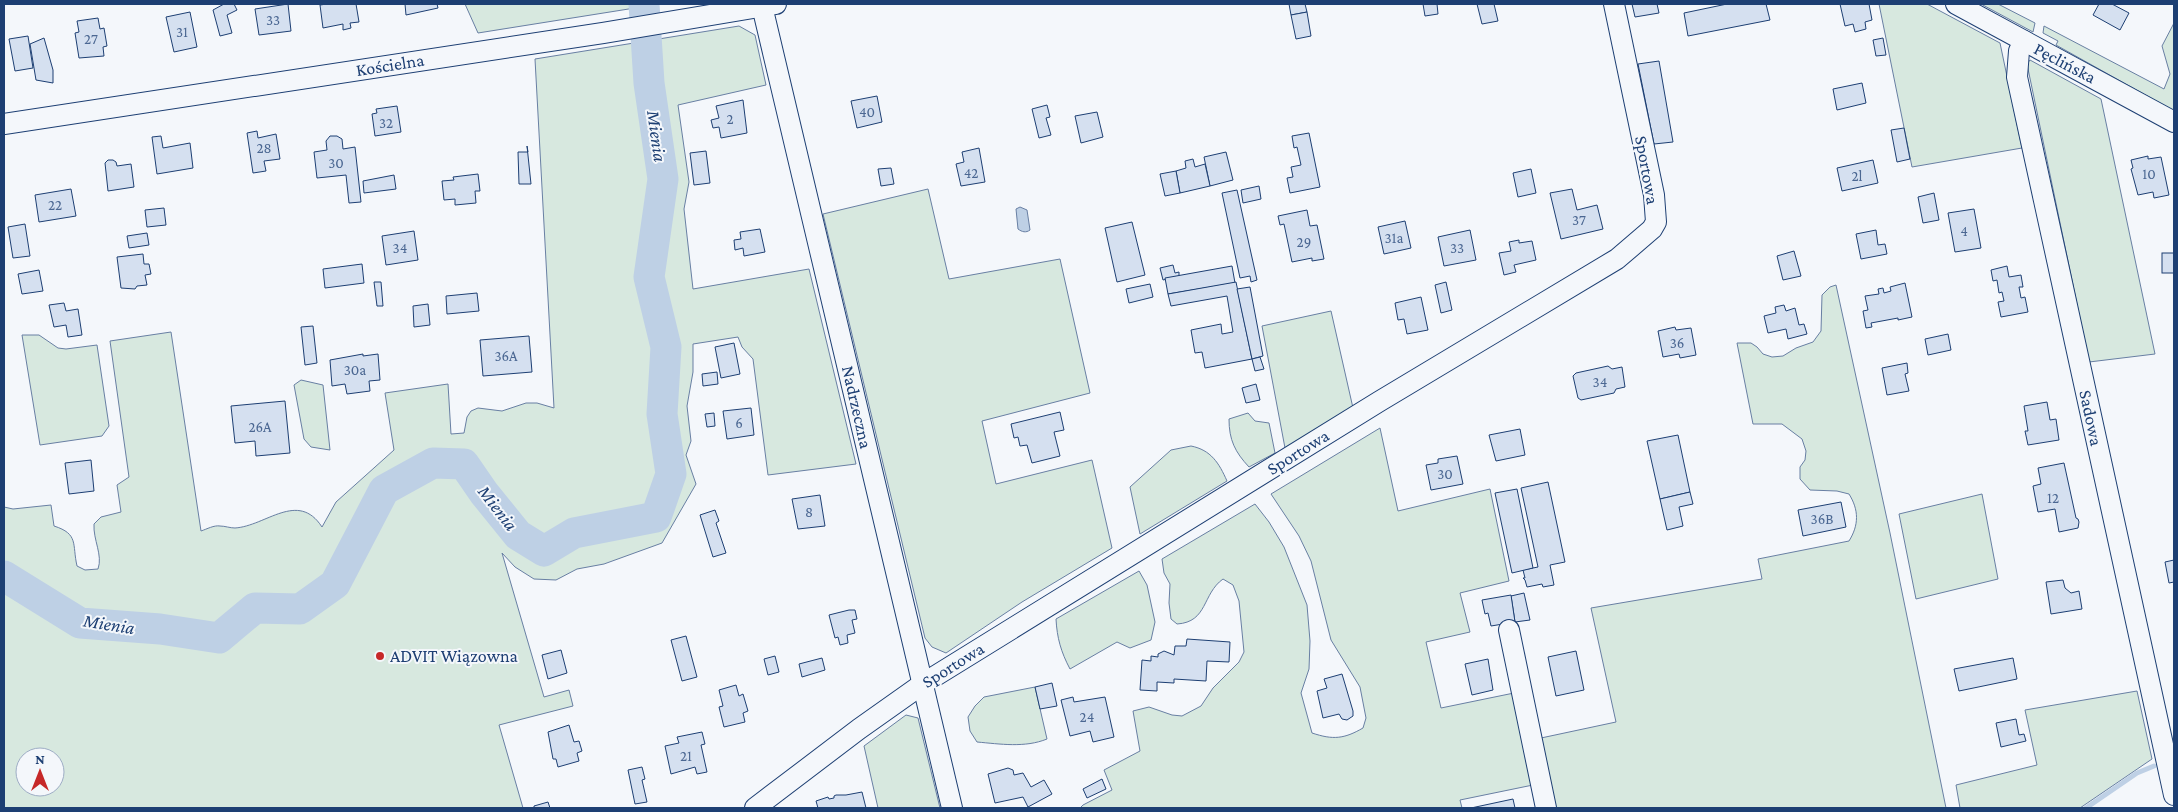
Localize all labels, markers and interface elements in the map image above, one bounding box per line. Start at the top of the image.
house number: 33 [266,12,280,28]
house number: 31 [176,24,188,40]
house number: 27 [84,31,98,47]
street label: Pęclińska [2031,38,2099,88]
street label: Kościelna [354,50,426,80]
house number: 40 [859,104,875,120]
water label: Mienia [643,108,671,163]
house number: 2 [726,111,734,127]
house number: 32 [379,115,393,131]
street label: Sportowa [1631,134,1663,206]
house number: 28 [256,140,272,156]
house number: 30 [328,155,344,171]
house number: 42 [964,165,978,181]
house number: 10 [2142,166,2156,182]
house number: 2l [1851,168,1863,184]
house number: 22 [48,197,62,213]
house number: 37 [1572,212,1586,228]
house number: 4 [1960,223,1968,239]
house number: 31a [1384,230,1404,246]
house number: 29 [1297,234,1311,250]
house number: 34 [393,240,407,256]
house number: 33 [1450,240,1464,256]
house number: 36 [1670,335,1684,351]
house number: 36A [494,348,518,364]
house number: 30a [344,362,366,378]
street label: Nadrzeczna [838,364,876,450]
house number: 34 [1593,374,1607,390]
street label: Sadowa [2075,388,2107,448]
house number: 6 [735,415,743,431]
house number: 26A [248,419,272,435]
street label: Sportowa [1263,425,1333,479]
house number: 30 [1437,466,1453,482]
water label: Mienia [473,480,522,535]
house number: 12 [2047,490,2059,506]
house number: 8 [805,504,813,520]
house number: 36B [1811,511,1833,527]
water label: Mienia [81,609,136,638]
street label: Sportowa [918,638,988,692]
place label: ADVIT Wiązowna [390,646,518,666]
marker: ADVIT Wiązowna [374,650,386,662]
house number: 24 [1080,709,1094,725]
north arrow [15,747,65,797]
house number: 21 [680,748,692,764]
text: N [35,751,45,767]

